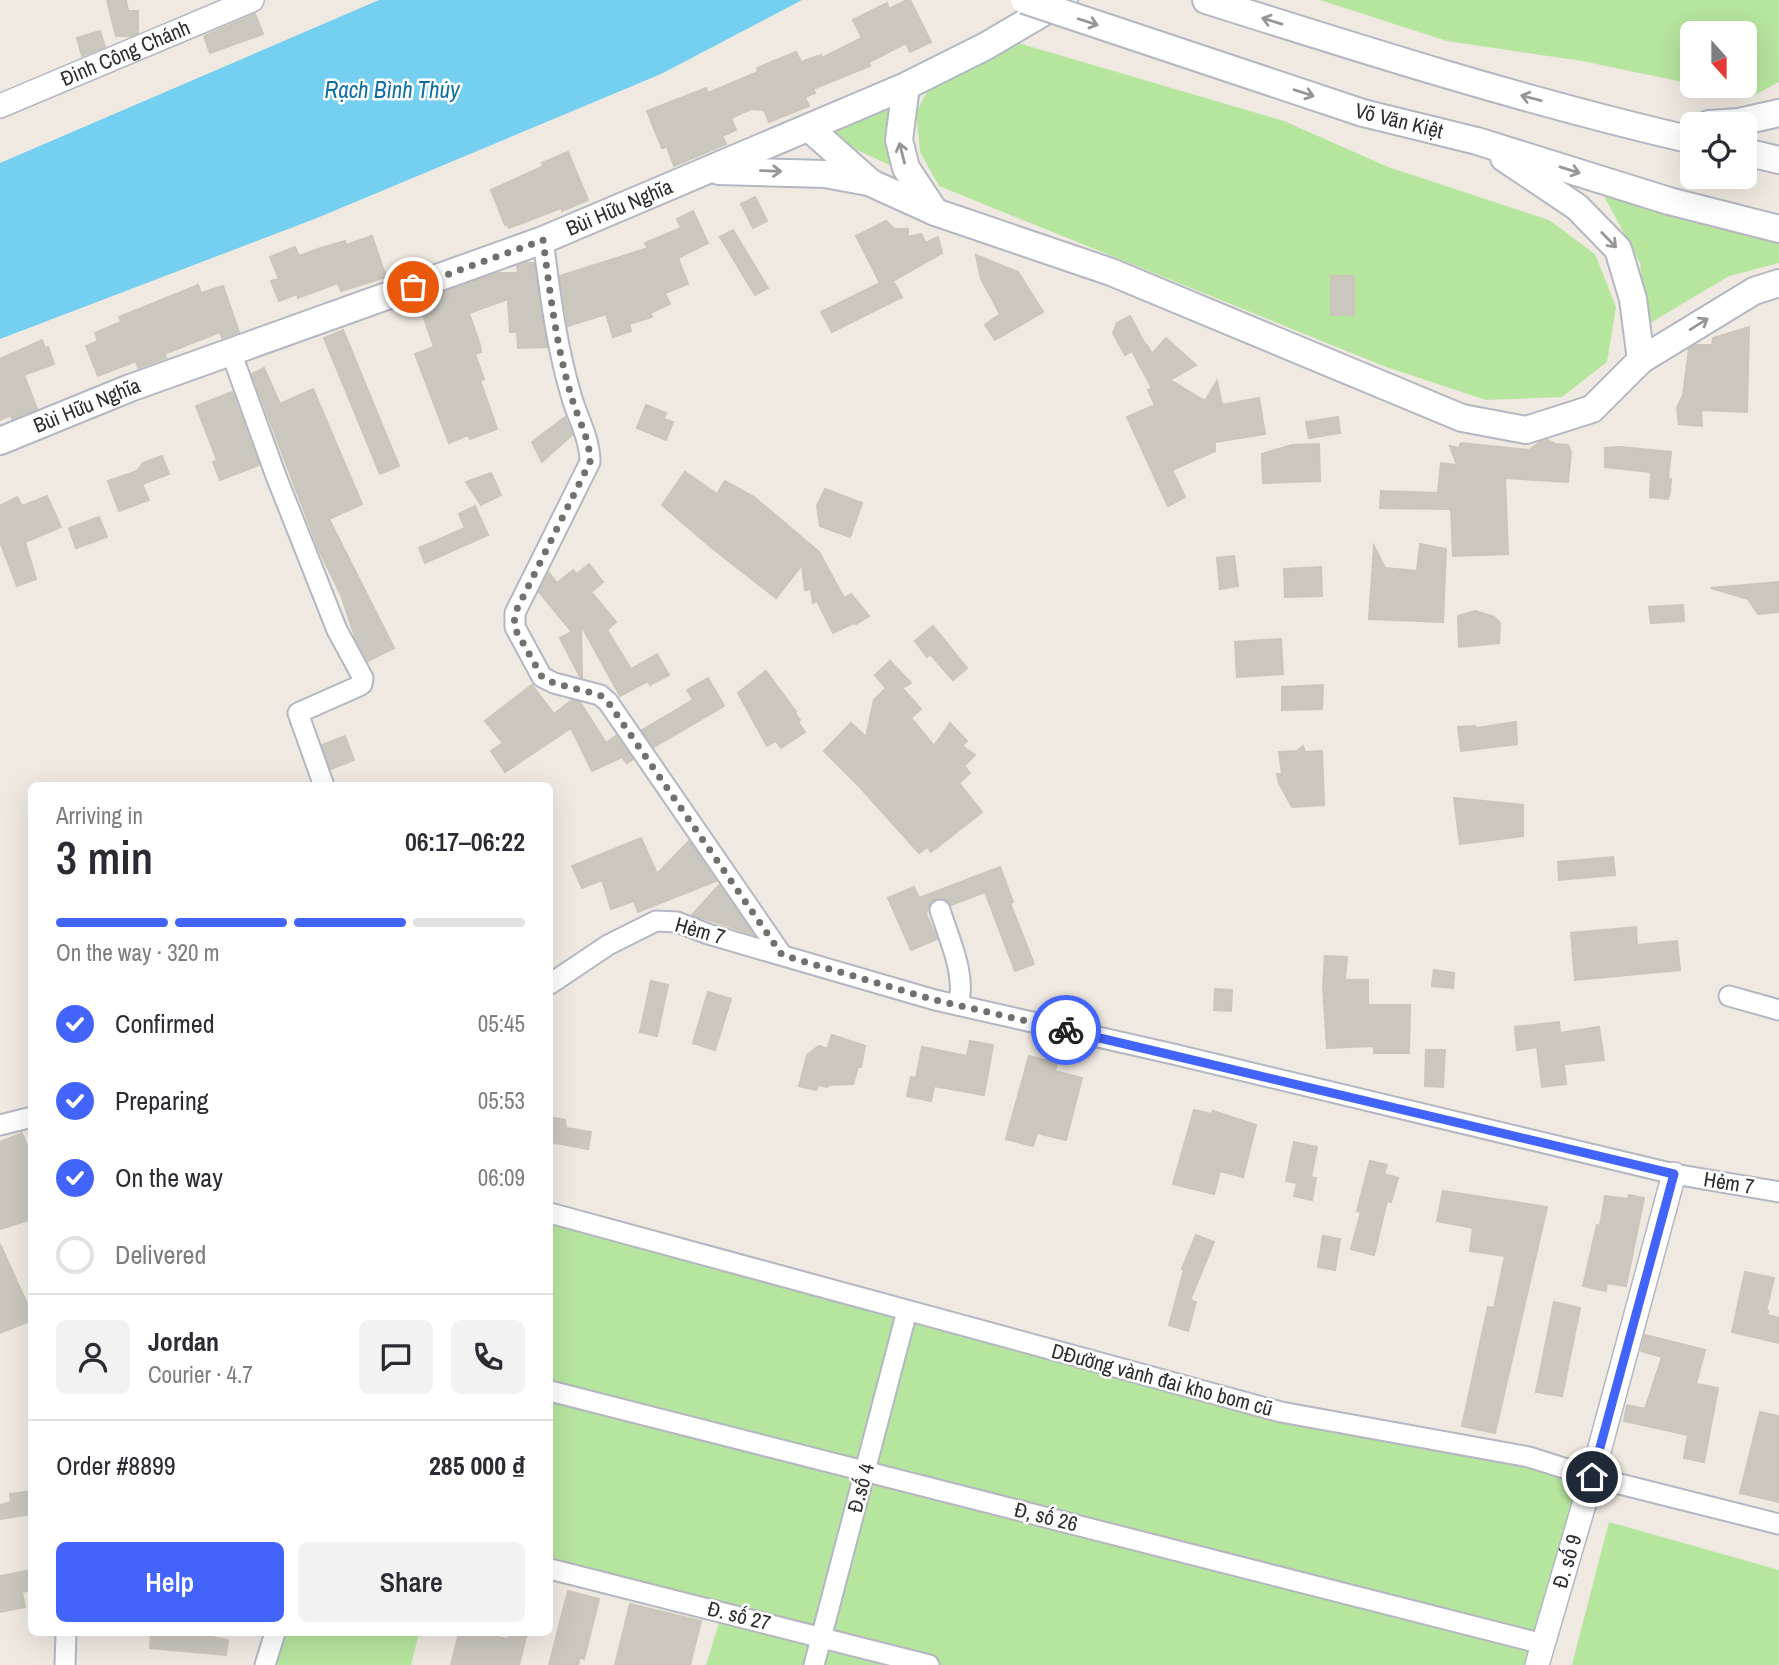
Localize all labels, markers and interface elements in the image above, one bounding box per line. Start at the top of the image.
street label: Đinh Công Chánh [56,13,194,93]
one-way arrow [1261,13,1283,26]
one-way arrow [1077,16,1099,29]
north arrow [1680,21,1757,98]
map controls [1680,21,1757,189]
water label: Rạch Bình Thủy [325,74,461,105]
one-way arrow [1293,88,1315,100]
one-way arrow [1521,90,1543,103]
street label: Võ Văn Kiệt [1352,96,1446,145]
button: locate [1680,112,1757,189]
one-way arrow [895,142,908,165]
one-way arrow [759,165,782,178]
one-way arrow [1559,165,1581,177]
street label: Bùi Hữu Nghĩa [561,172,677,243]
one-way arrow [1601,232,1618,249]
pin [383,257,443,317]
icon: bag [394,268,432,306]
one-way arrow [1689,317,1709,331]
street label: Bùi Hữu Nghĩa [29,370,145,440]
text: Arriving in [56,800,143,831]
text: 06:17–06:22 [405,824,525,859]
text: 3 min [56,826,153,888]
street label: Hẻm 7 [672,910,729,951]
text: On the way · 320 m [56,937,220,968]
courier [1031,995,1101,1065]
icon: check [56,1005,94,1043]
text: Confirmed [115,1006,215,1041]
text: 05:45 [478,1008,525,1039]
icon: bike [1047,1011,1085,1049]
icon: check [56,1082,94,1120]
text: Preparing [115,1083,209,1118]
text: 05:53 [478,1085,525,1116]
icon: check [56,1159,94,1197]
text: On the way [115,1160,223,1195]
text: 06:09 [478,1162,525,1193]
street label: Hẻm 7 [1702,1164,1756,1201]
text: Delivered [115,1237,206,1272]
button: person [56,1320,130,1394]
button: chat [359,1320,433,1394]
button: phone [451,1320,525,1394]
text: Jordan [148,1324,219,1359]
street label: DĐường vành đai kho bom cũ [1048,1336,1276,1423]
text: Courier · 4.7 [148,1359,253,1390]
pin [1562,1447,1622,1507]
text: Order #8899 [56,1448,176,1483]
text: 285 000 ₫ [429,1448,525,1483]
icon: home [1573,1458,1611,1496]
street label: Đ.số 4 [840,1460,881,1516]
street label: Đ, số 26 [1011,1495,1081,1538]
street label: Đ. số 9 [1545,1531,1588,1591]
button: Help [56,1542,284,1622]
button: Share [298,1542,525,1622]
street label: Đ. số 27 [704,1594,774,1637]

